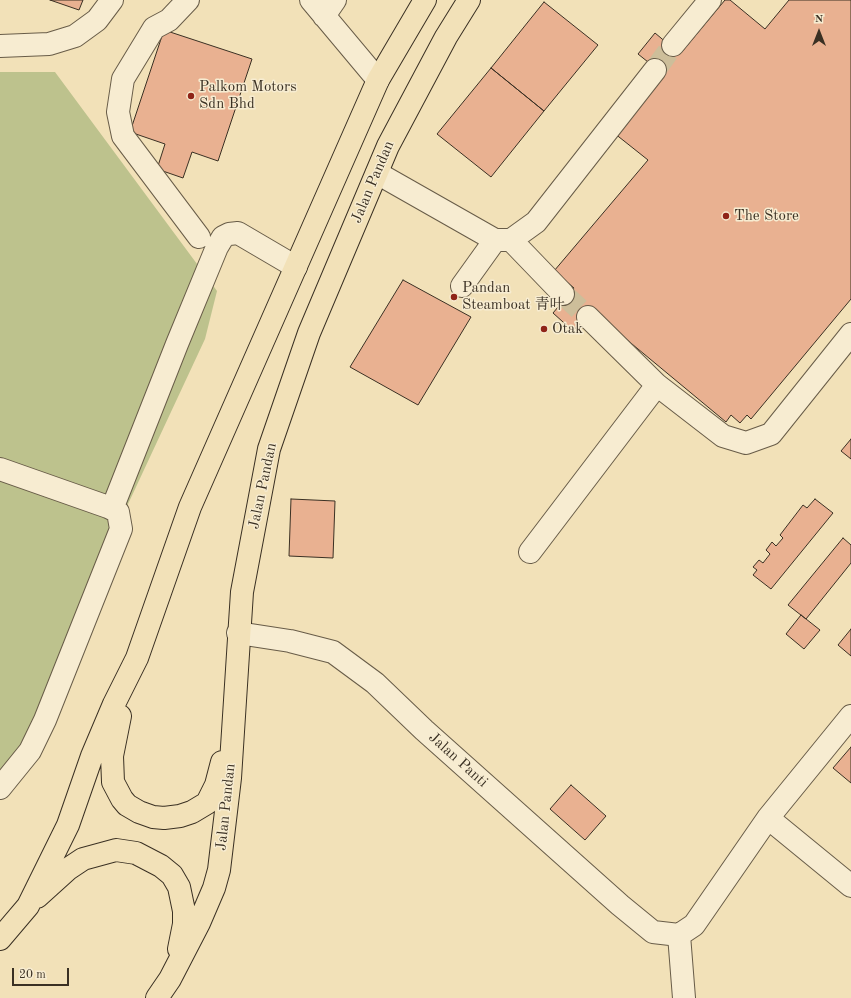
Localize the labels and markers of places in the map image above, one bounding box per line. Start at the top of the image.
place label: Palkom Motors Sdn Bhd [199,78,297,113]
marker: Palkom Motors Sdn Bhd [186,91,196,101]
place label: The Store [734,207,799,225]
marker: The Store [721,211,731,221]
place label: Pandan Steamboat 青叶 [462,279,565,314]
marker: Pandan Steamboat 青叶 [449,292,459,302]
place label: Otak [552,320,583,338]
marker: Otak [539,324,549,334]

